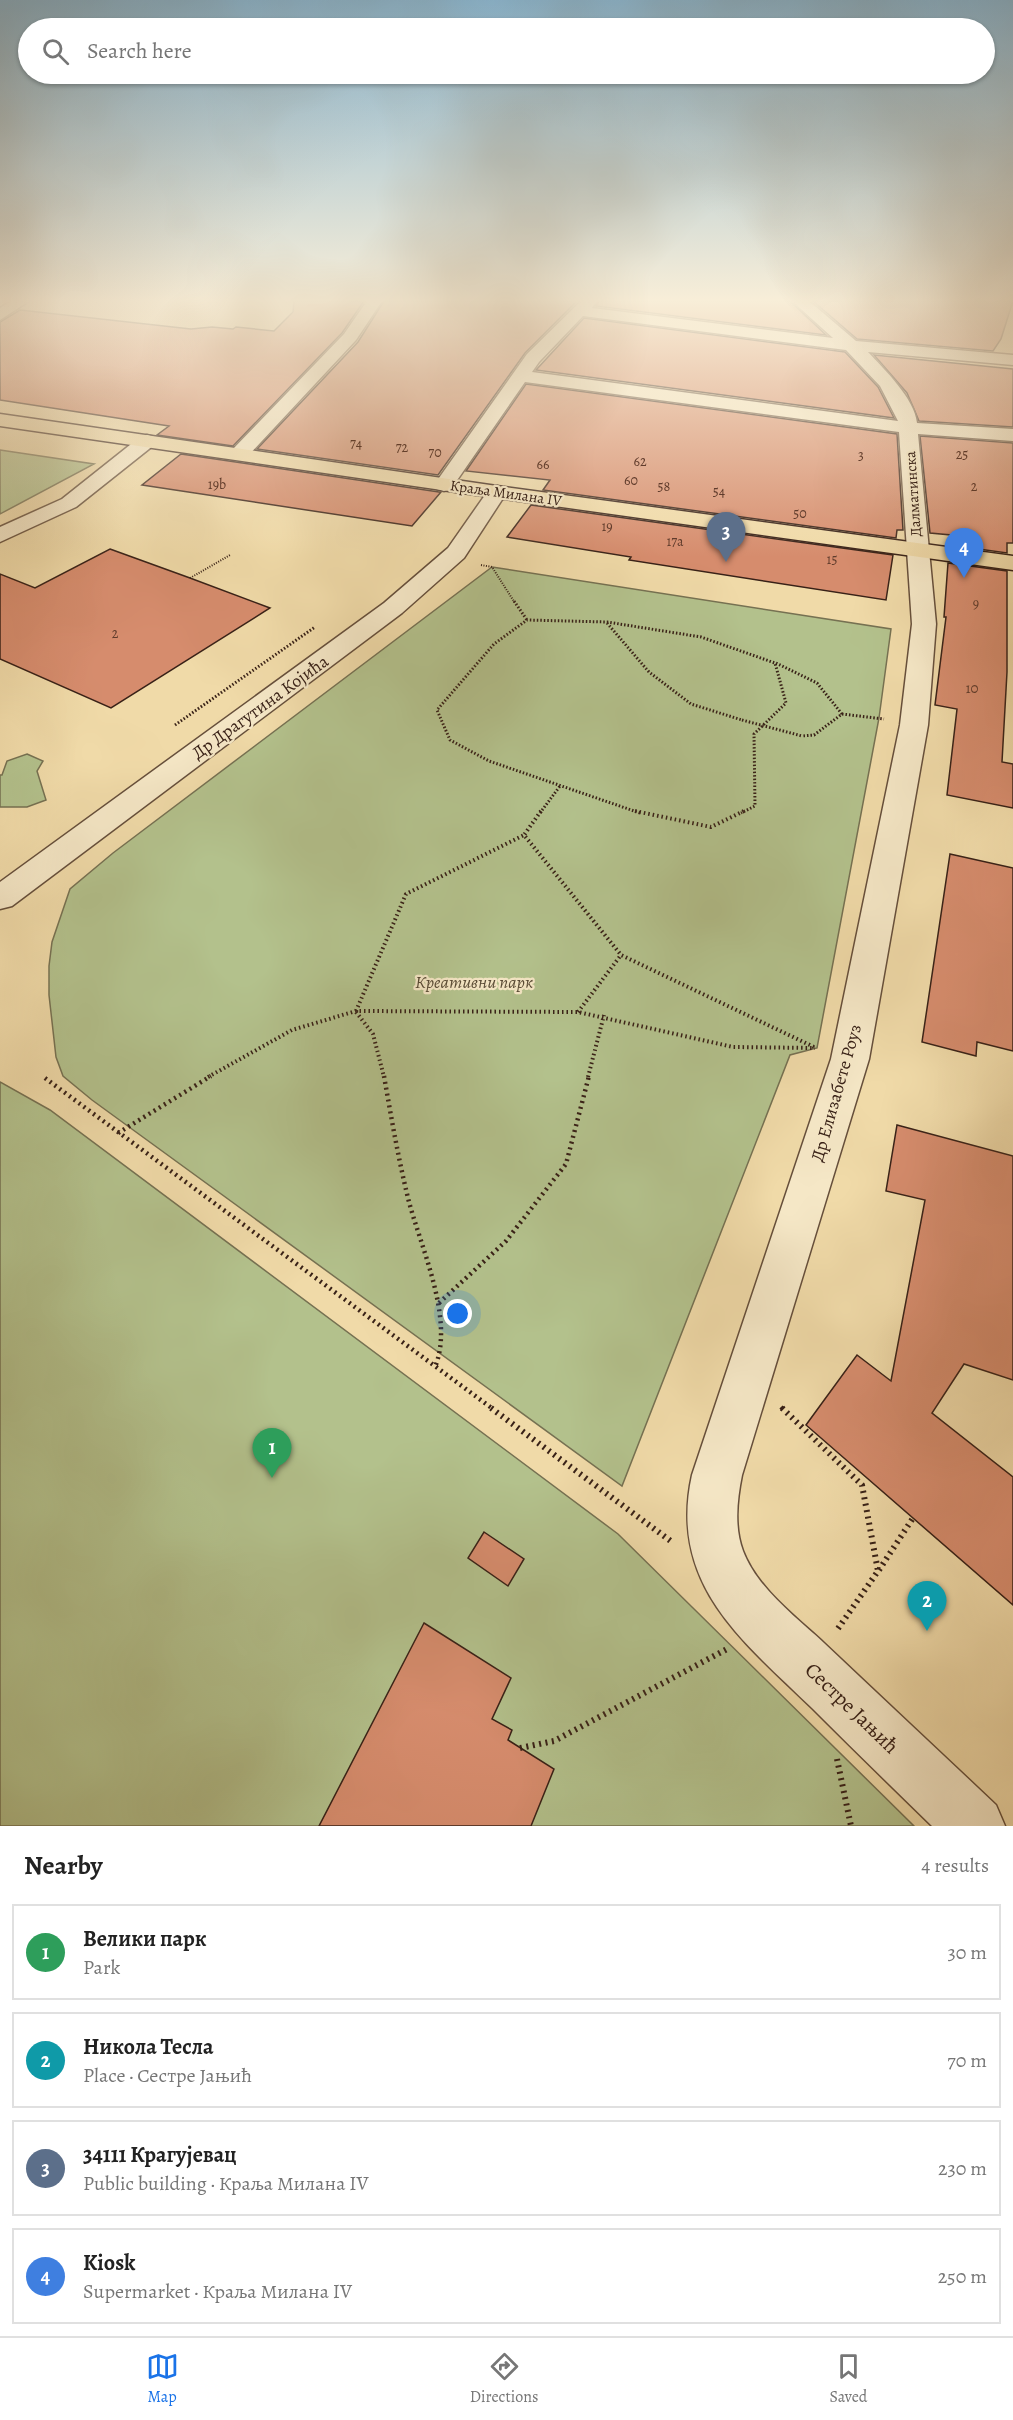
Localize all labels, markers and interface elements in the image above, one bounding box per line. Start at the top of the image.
search box [18,18,995,84]
icon: search [39,35,72,68]
text: Search here [87,36,192,66]
house number: 74 [350,434,362,453]
house number: 72 [396,438,409,457]
house number: 70 [428,443,442,462]
house number: 25 [956,445,968,464]
house number: 3 [858,446,864,465]
street label: Далматинска [900,450,926,538]
house number: 62 [633,452,647,471]
house number: 66 [537,455,549,474]
house number: 60 [624,471,638,490]
house number: 19b [208,475,226,494]
street label: Краља Милана IV [449,475,564,511]
house number: 58 [658,477,671,496]
house number: 2 [971,477,978,496]
house number: 54 [713,482,725,501]
house number: 50 [793,504,807,523]
pin: 3 [706,512,746,562]
house number: 19 [601,517,613,536]
pin: 4 [944,528,984,578]
house number: 17a [666,532,684,551]
house number: 15 [827,550,837,569]
house number: 9 [973,594,979,613]
house number: 2 [112,624,119,643]
street label: Др Драгутина Којића [187,649,334,765]
house number: 10 [965,678,979,698]
park label: Креативни парк [415,970,533,994]
street label: Др Елизабете Роуз [805,1021,867,1165]
your location [443,1299,472,1328]
pin: 1 [252,1428,292,1478]
pin: 2 [908,1582,946,1631]
street label: Сестре Јањић [799,1656,905,1760]
text: Nearby [24,1848,103,1883]
text: 4 results [921,1852,989,1879]
text: Велики парк [83,1924,207,1954]
text: 1 [42,1939,49,1966]
text: 30 m [947,1939,987,1966]
text: Park [83,1954,121,1981]
text: Никола Тесла [83,2032,213,2062]
text: 2 [41,2047,50,2074]
text: 70 m [947,2047,987,2074]
text: Place · Сестре Јањић [83,2062,252,2089]
text: 34111 Крагујевац [83,2140,237,2170]
text: 3 [41,2155,50,2182]
text: 230 m [938,2155,987,2182]
text: Public building · Краља Милана IV [83,2170,369,2197]
text: Kiosk [83,2248,135,2278]
text: 4 [41,2263,50,2290]
text: 250 m [938,2263,987,2290]
text: Supermarket · Краља Милана IV [83,2278,352,2305]
tab: Map [146,2350,179,2408]
tab: Directions [470,2350,538,2408]
tab: Saved [829,2350,867,2408]

